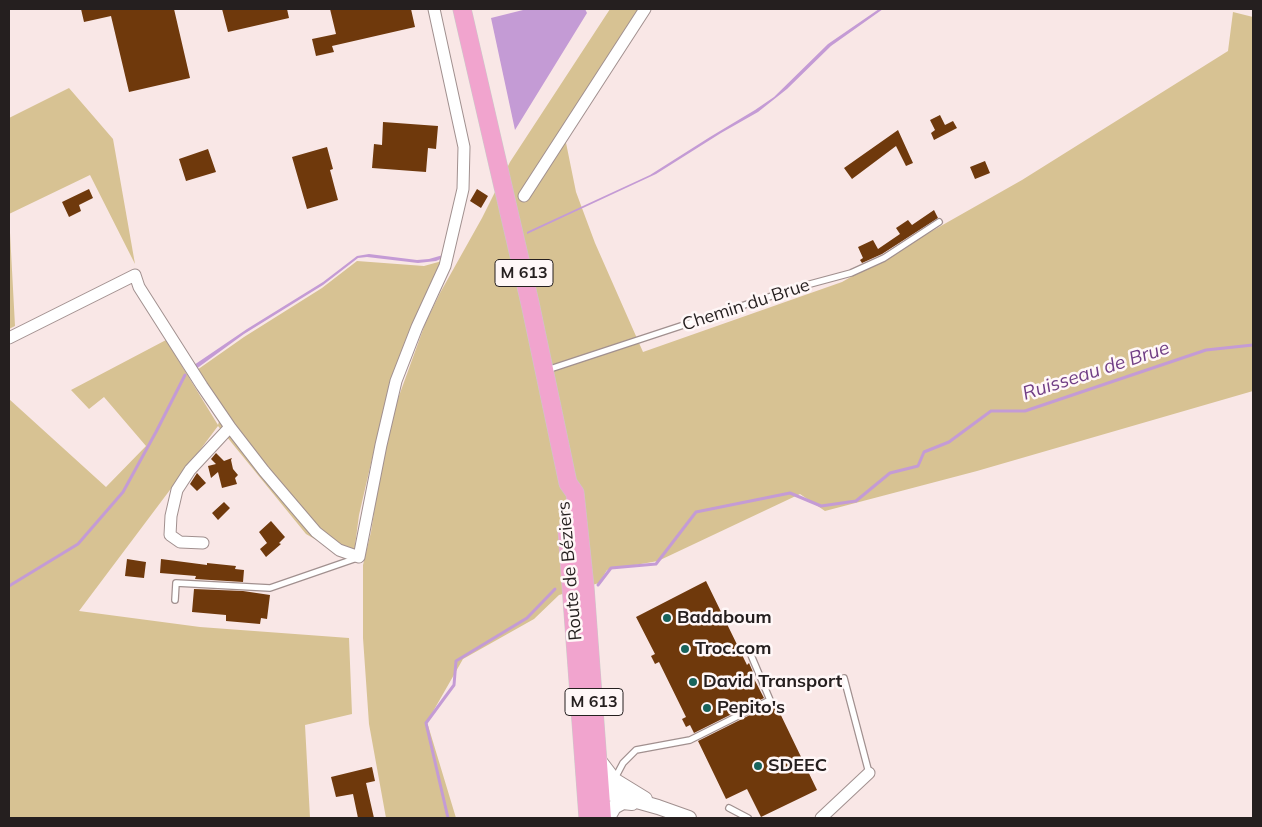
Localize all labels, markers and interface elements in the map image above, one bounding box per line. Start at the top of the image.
road number: M 613 [495,260,553,286]
street label: Chemin du Brue [680,274,812,336]
water label: Ruisseau de Brue [1020,337,1172,405]
street label: Route de Béziers [553,500,587,642]
place label: Badaboum [677,607,772,629]
marker: Badaboum [661,612,673,624]
place label: Troc.com [695,638,771,660]
marker: Troc.com [679,643,691,655]
place label: David Transport [703,671,842,693]
marker: David Transport [687,676,699,688]
road number: M 613 [565,689,623,716]
place label: Pepito's [717,697,785,719]
marker: Pepito's [701,702,713,714]
place label: SDEEC [768,755,827,777]
marker: SDEEC [752,760,764,772]

